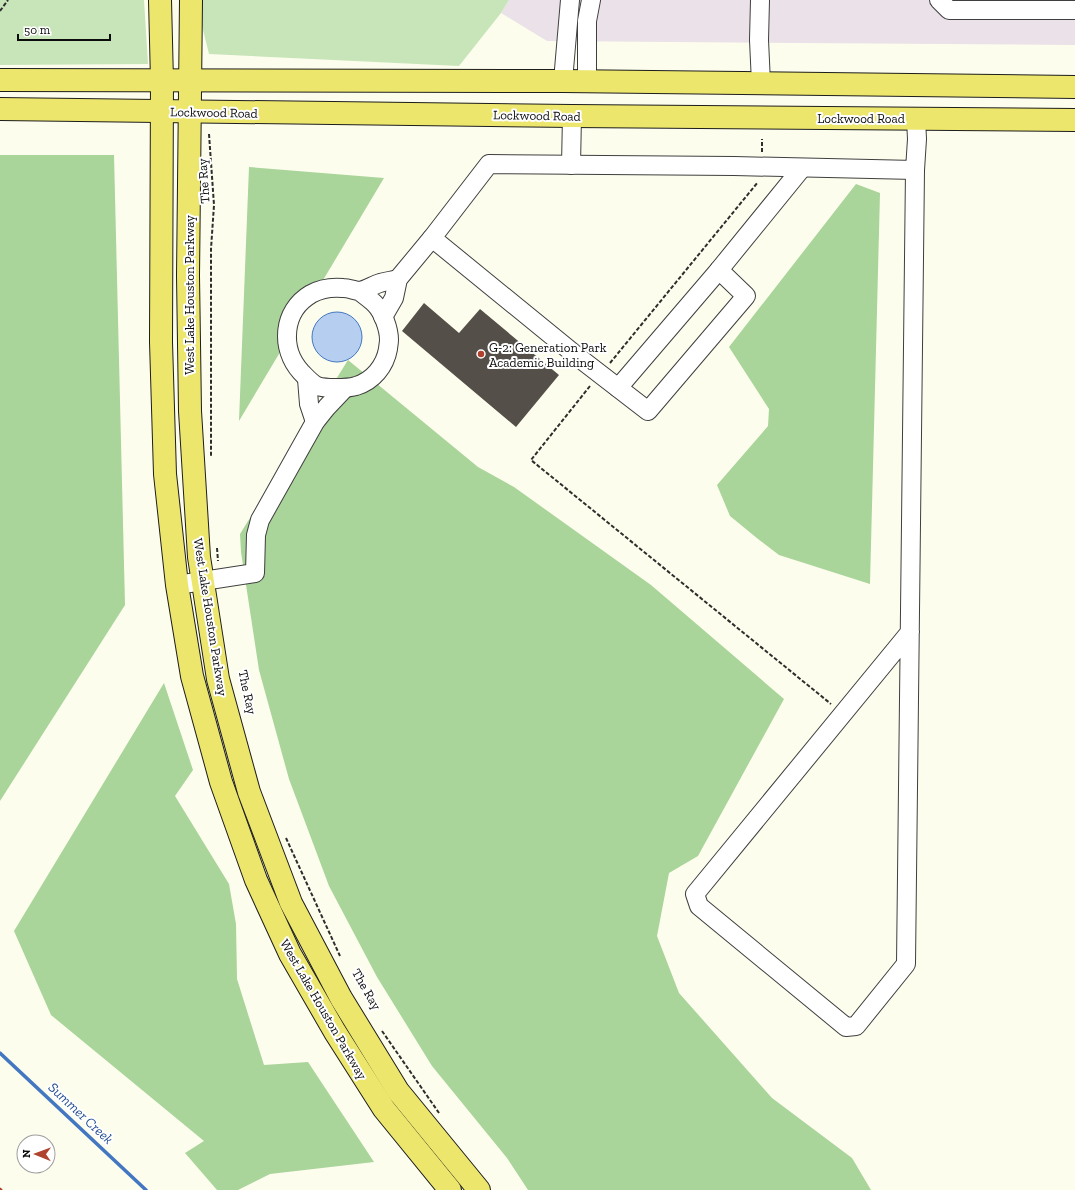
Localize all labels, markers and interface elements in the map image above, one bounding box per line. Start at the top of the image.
scale bar [18,16,110,42]
text: 50 m [24,23,51,37]
street label: Lockwood Road [170,104,258,121]
street label: Lockwood Road [493,107,581,124]
street label: Lockwood Road [817,111,905,126]
street label: The Ray [194,158,213,204]
street label: West Lake Houston Parkway [182,215,197,375]
place label: G-2: Generation Park Academic Building [489,340,607,370]
marker: G-2: Generation Park Academic Building [476,349,486,359]
street label: West Lake Houston Parkway [191,537,230,697]
street label: The Ray [235,668,260,716]
street label: West Lake Houston Parkway [277,936,370,1082]
street label: The Ray [349,966,385,1013]
water label: Summer Creek [45,1079,117,1148]
north arrow [16,1134,56,1174]
text: N [20,1149,33,1158]

